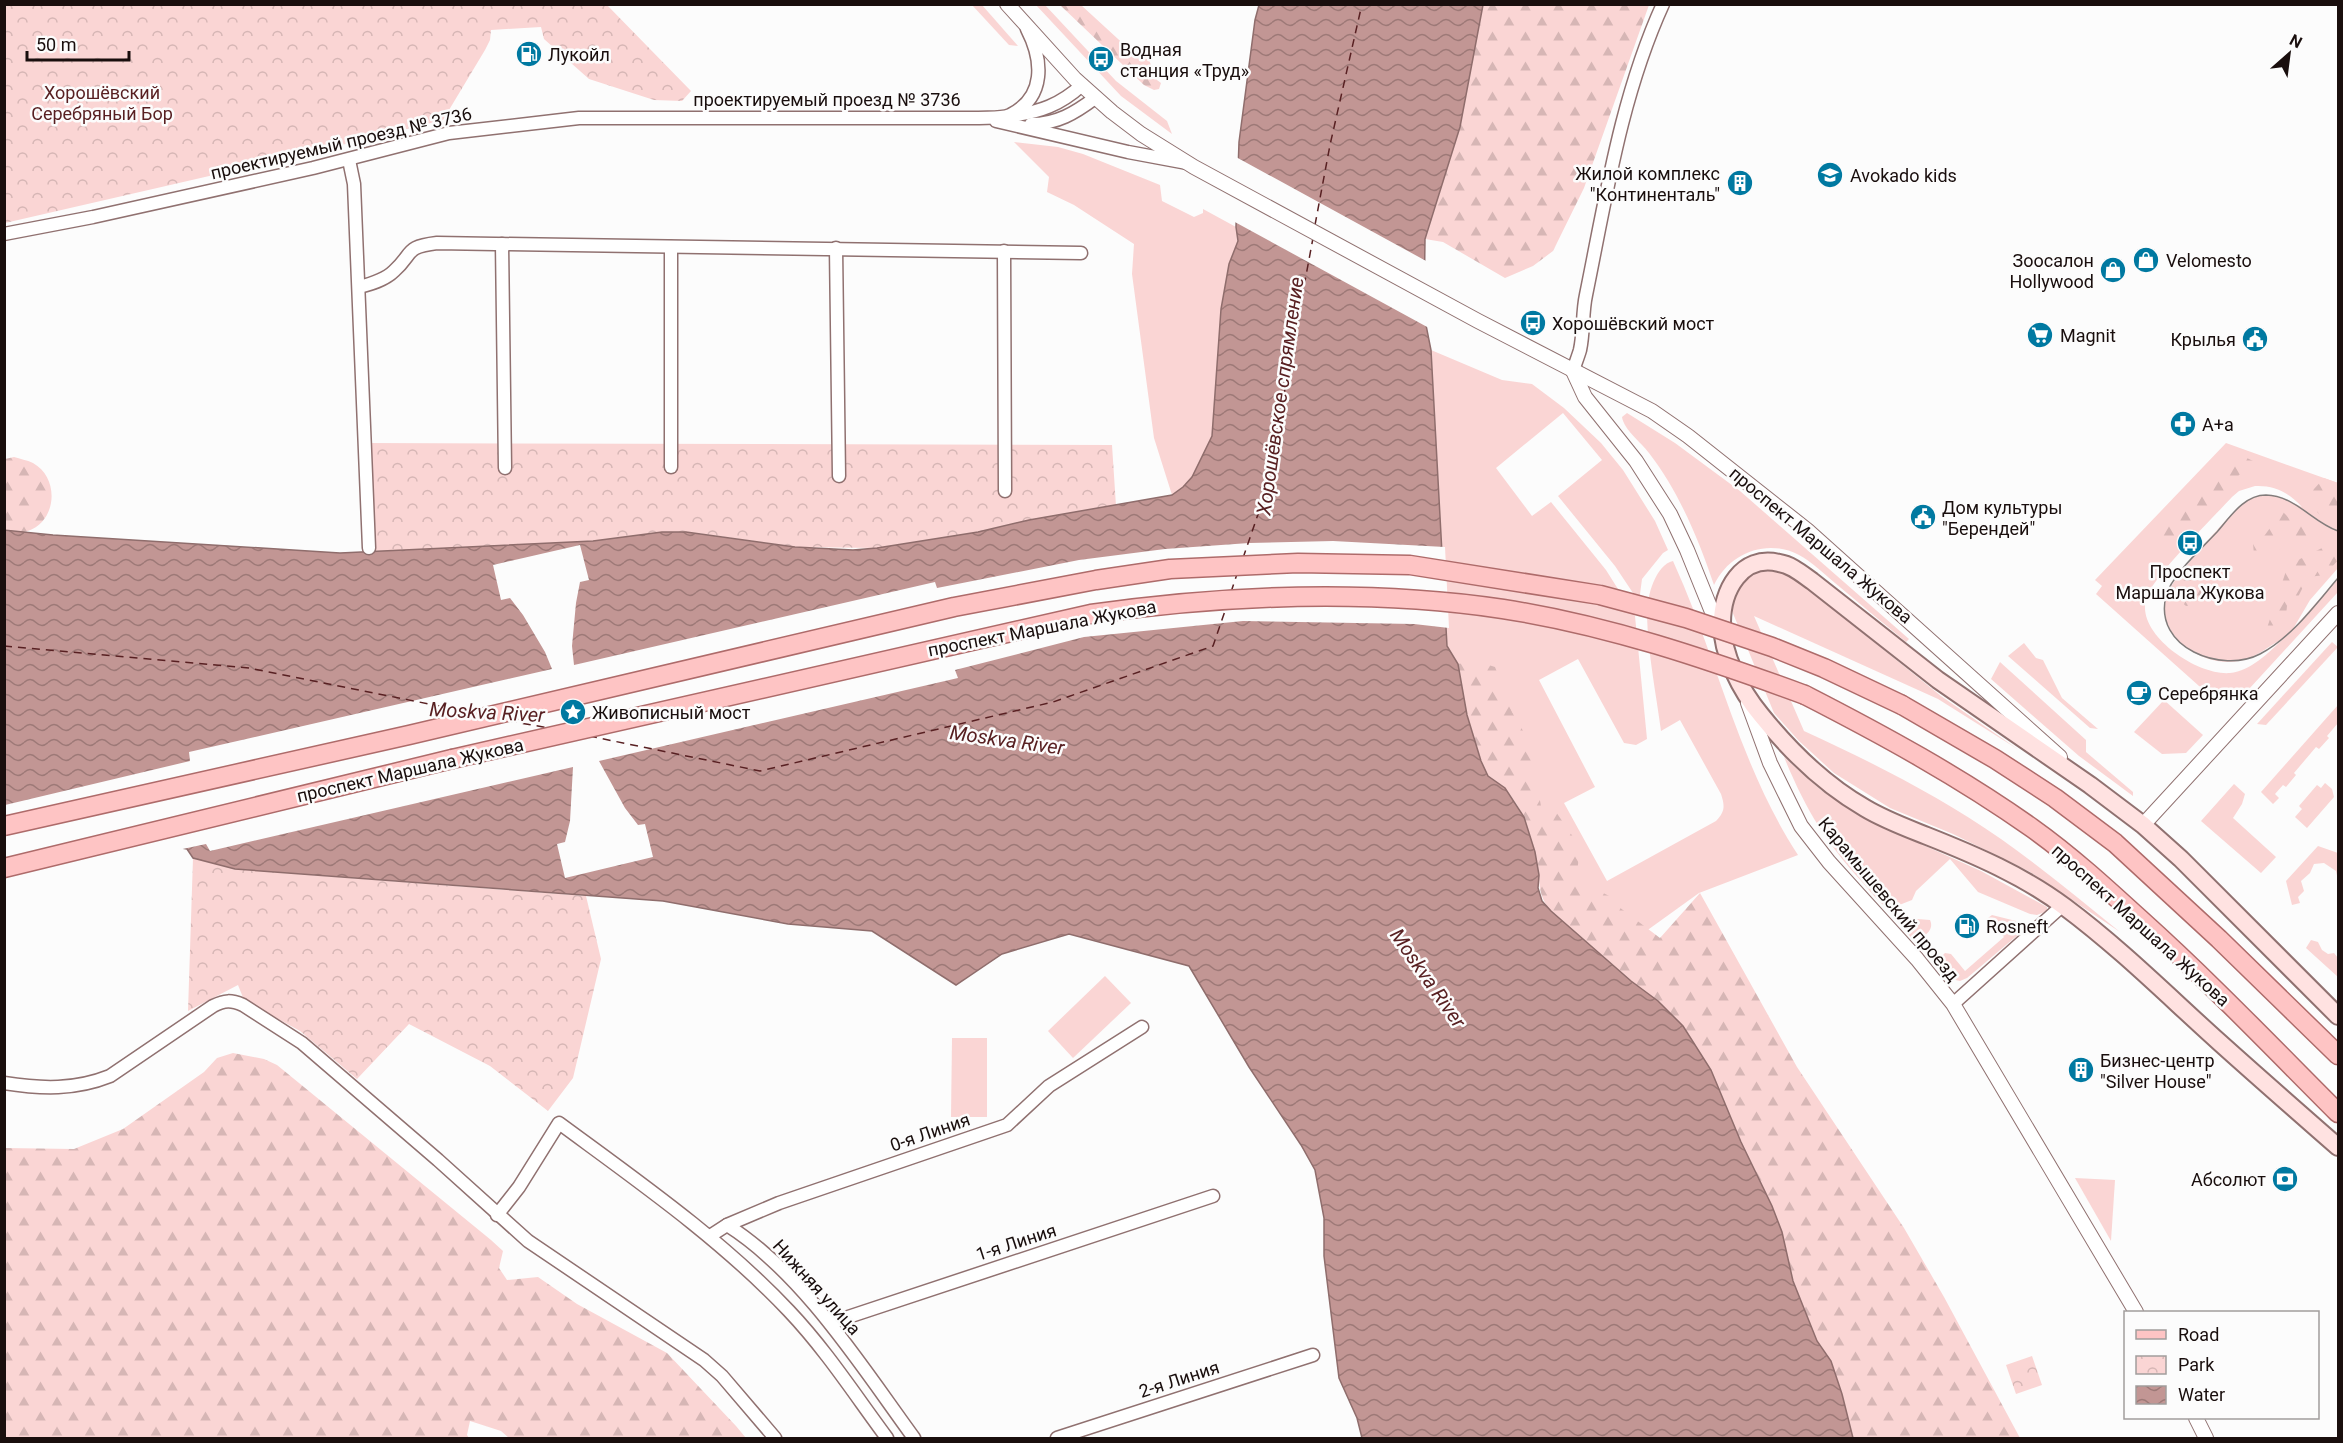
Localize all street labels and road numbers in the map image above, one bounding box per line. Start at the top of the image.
street label: проектируемый проезд № 3736 [693,89,961,110]
street label: проектируемый проезд № 3736 [208,103,474,183]
street label: проспект Маршала Жукова [1725,462,1917,628]
street label: проспект Маршала Жукова [926,596,1158,660]
street label: проспект Маршала Жукова [295,734,525,806]
street label: Карамышевский проезд [1814,813,1964,985]
street label: проспект Маршала Жукова [2048,840,2234,1010]
street label: 0-я Линия [887,1109,973,1155]
street label: 1-я Линия [973,1219,1059,1265]
street label: Нижняя улица [769,1235,865,1339]
street label: 2-я Линия [1136,1356,1222,1402]

